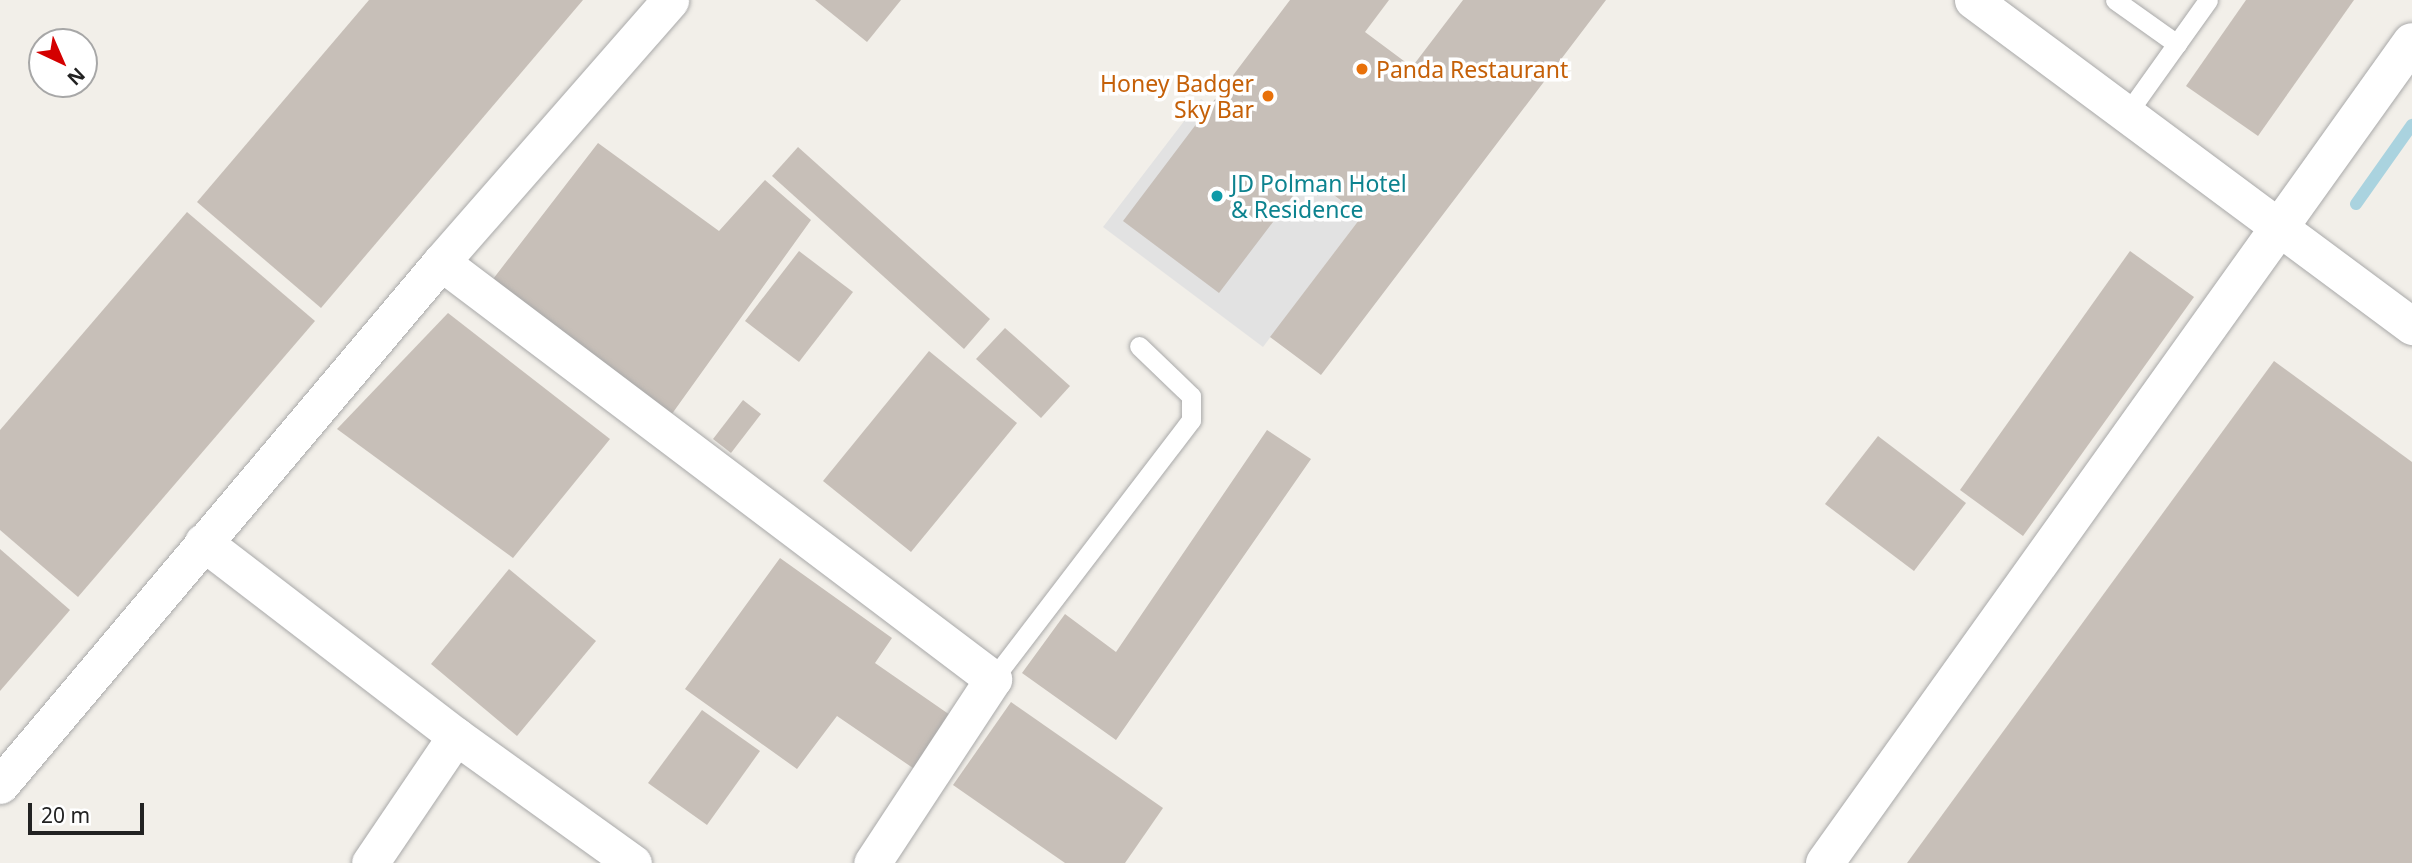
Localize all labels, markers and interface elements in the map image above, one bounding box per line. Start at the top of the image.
north arrow [28,28,98,98]
place label: Panda Restaurant [1376,55,1568,83]
marker: Panda Restaurant [1354,61,1370,77]
text: N [62,62,91,91]
place label: Honey Badger Sky Bar [1100,69,1254,123]
marker: Honey Badger Sky Bar [1260,88,1276,104]
place label: JD Polman Hotel & Residence [1231,169,1407,223]
marker: JD Polman Hotel & Residence [1209,188,1225,204]
scale bar [32,790,147,834]
text: 20 m [41,801,90,829]

